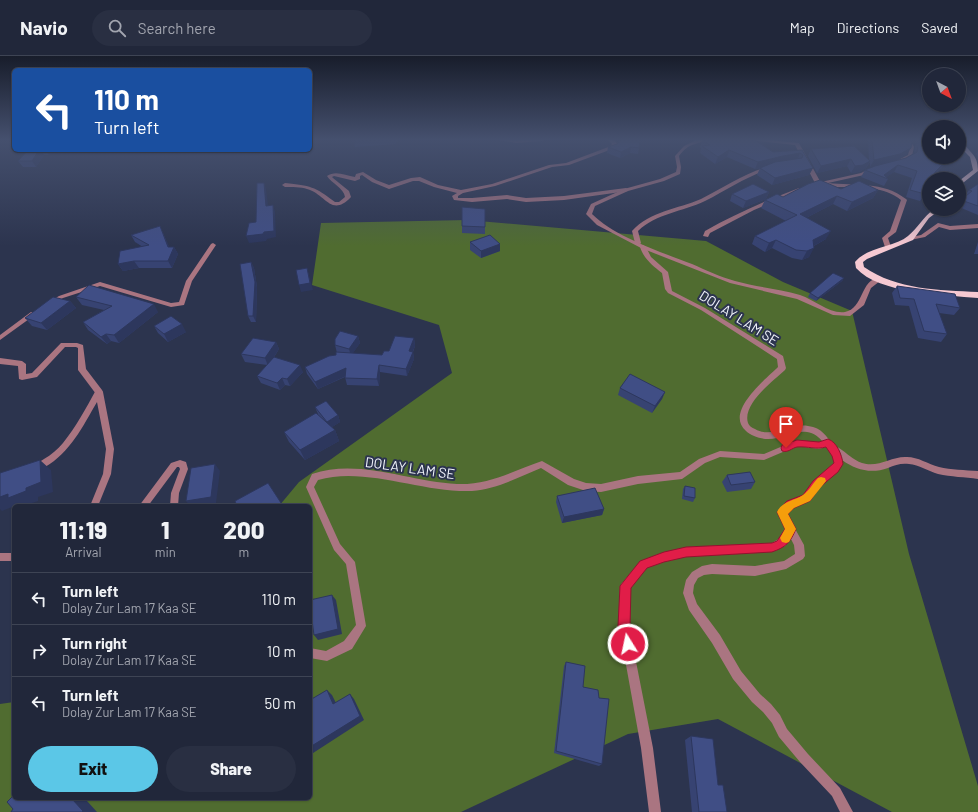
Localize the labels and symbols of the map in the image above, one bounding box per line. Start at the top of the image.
north arrow [922,68,966,112]
street label: DOLAY LAM SE [696,286,782,349]
pin [769,407,803,448]
street label: DOLAY LAM SE [364,453,456,482]
position arrow [607,623,649,665]

